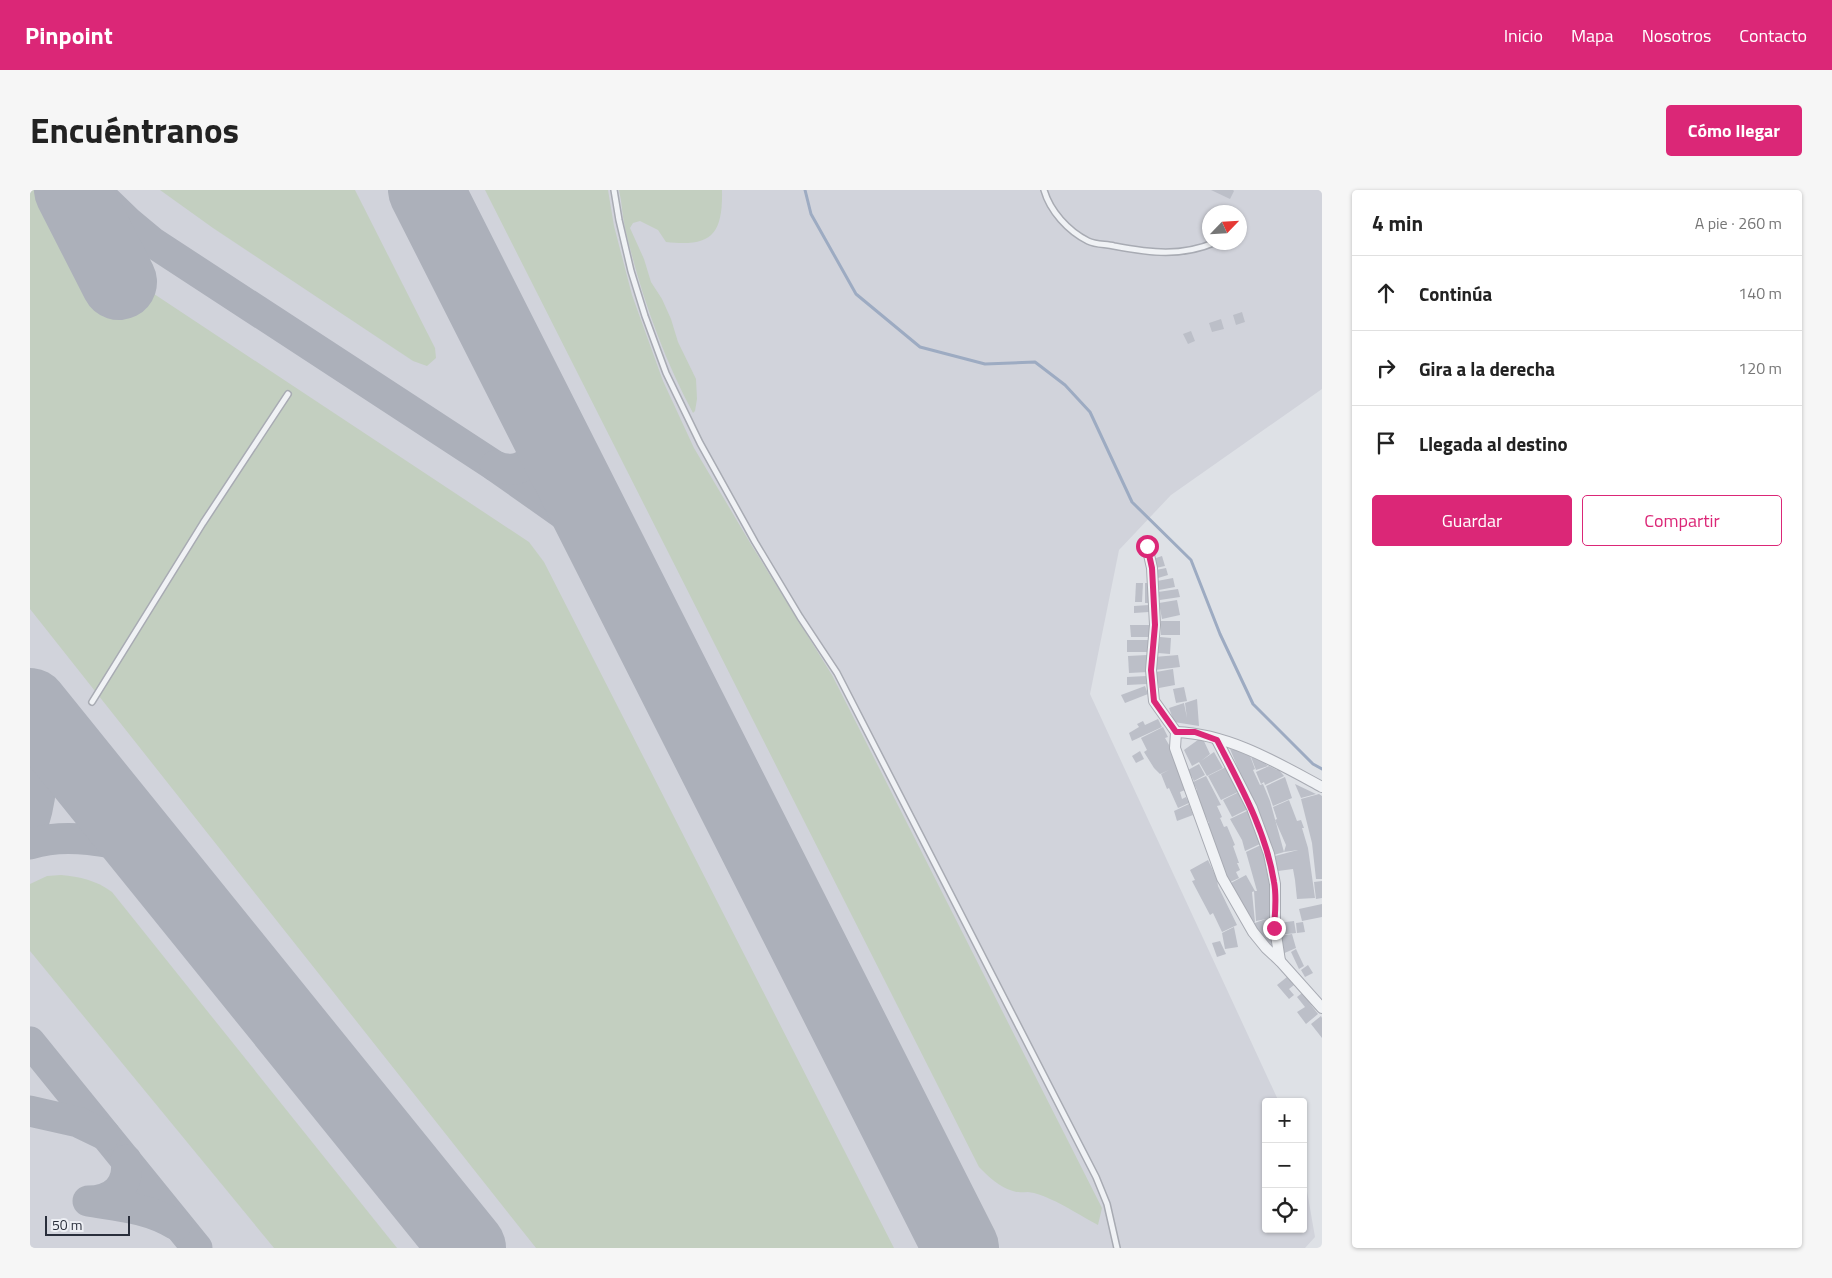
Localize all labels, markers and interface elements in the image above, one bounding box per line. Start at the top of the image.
text: Pinpoint [25,17,113,53]
text: Inicio [1504,22,1543,49]
text: Mapa [1571,22,1614,49]
text: Nosotros [1642,22,1711,49]
text: Contacto [1739,22,1807,49]
text: Encuéntranos [30,103,239,157]
button: Cómo llegar [1666,105,1802,156]
north arrow [1202,205,1247,250]
text: 4 min [1372,207,1423,239]
text: A pie · 260 m [1695,211,1782,235]
icon: ahead [1372,279,1400,307]
text: Continúa [1419,279,1492,308]
text: 140 m [1738,281,1782,305]
icon: right [1372,354,1400,382]
text: Gira a la derecha [1419,354,1555,383]
text: 120 m [1738,356,1782,380]
icon: arrive [1372,429,1400,457]
text: Llegada al destino [1419,429,1568,458]
button: Guardar [1372,495,1572,546]
button: Compartir [1582,495,1782,546]
route start [1136,535,1159,558]
route end [1263,917,1286,940]
map controls [1262,1098,1307,1233]
button: + [1262,1098,1307,1143]
button: − [1262,1143,1307,1188]
button: locate [1262,1188,1307,1233]
scale bar [45,1213,130,1236]
text: 50 m [52,1214,82,1235]

